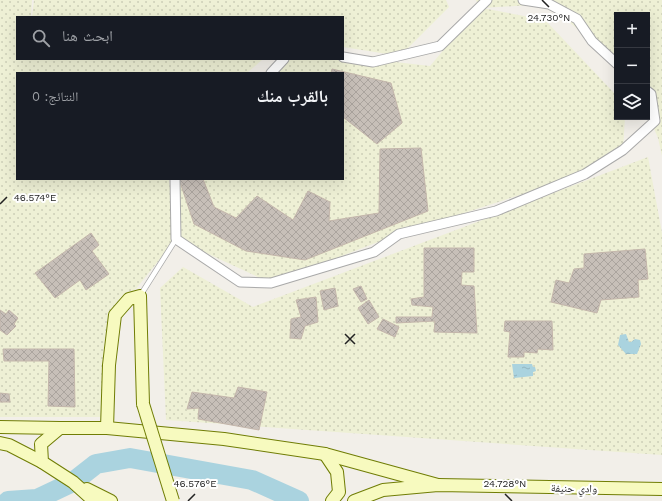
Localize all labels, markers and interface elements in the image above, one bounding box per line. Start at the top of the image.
text: 24.730°N [528,12,570,23]
map controls [614,12,650,120]
button: + [614,12,650,48]
search box [16,16,344,60]
icon: search [30,27,52,49]
text: ابحث هنا [62,27,113,45]
button: − [614,48,650,84]
button: layers [614,84,650,120]
text: بالقرب منك [257,86,328,106]
text: النتائج: 0 [32,89,78,104]
text: 46.574°E [14,192,56,203]
text: 46.576°E [173,478,217,489]
text: 24.728°N [484,478,526,489]
street label: وادي حنيفة [551,482,597,497]

